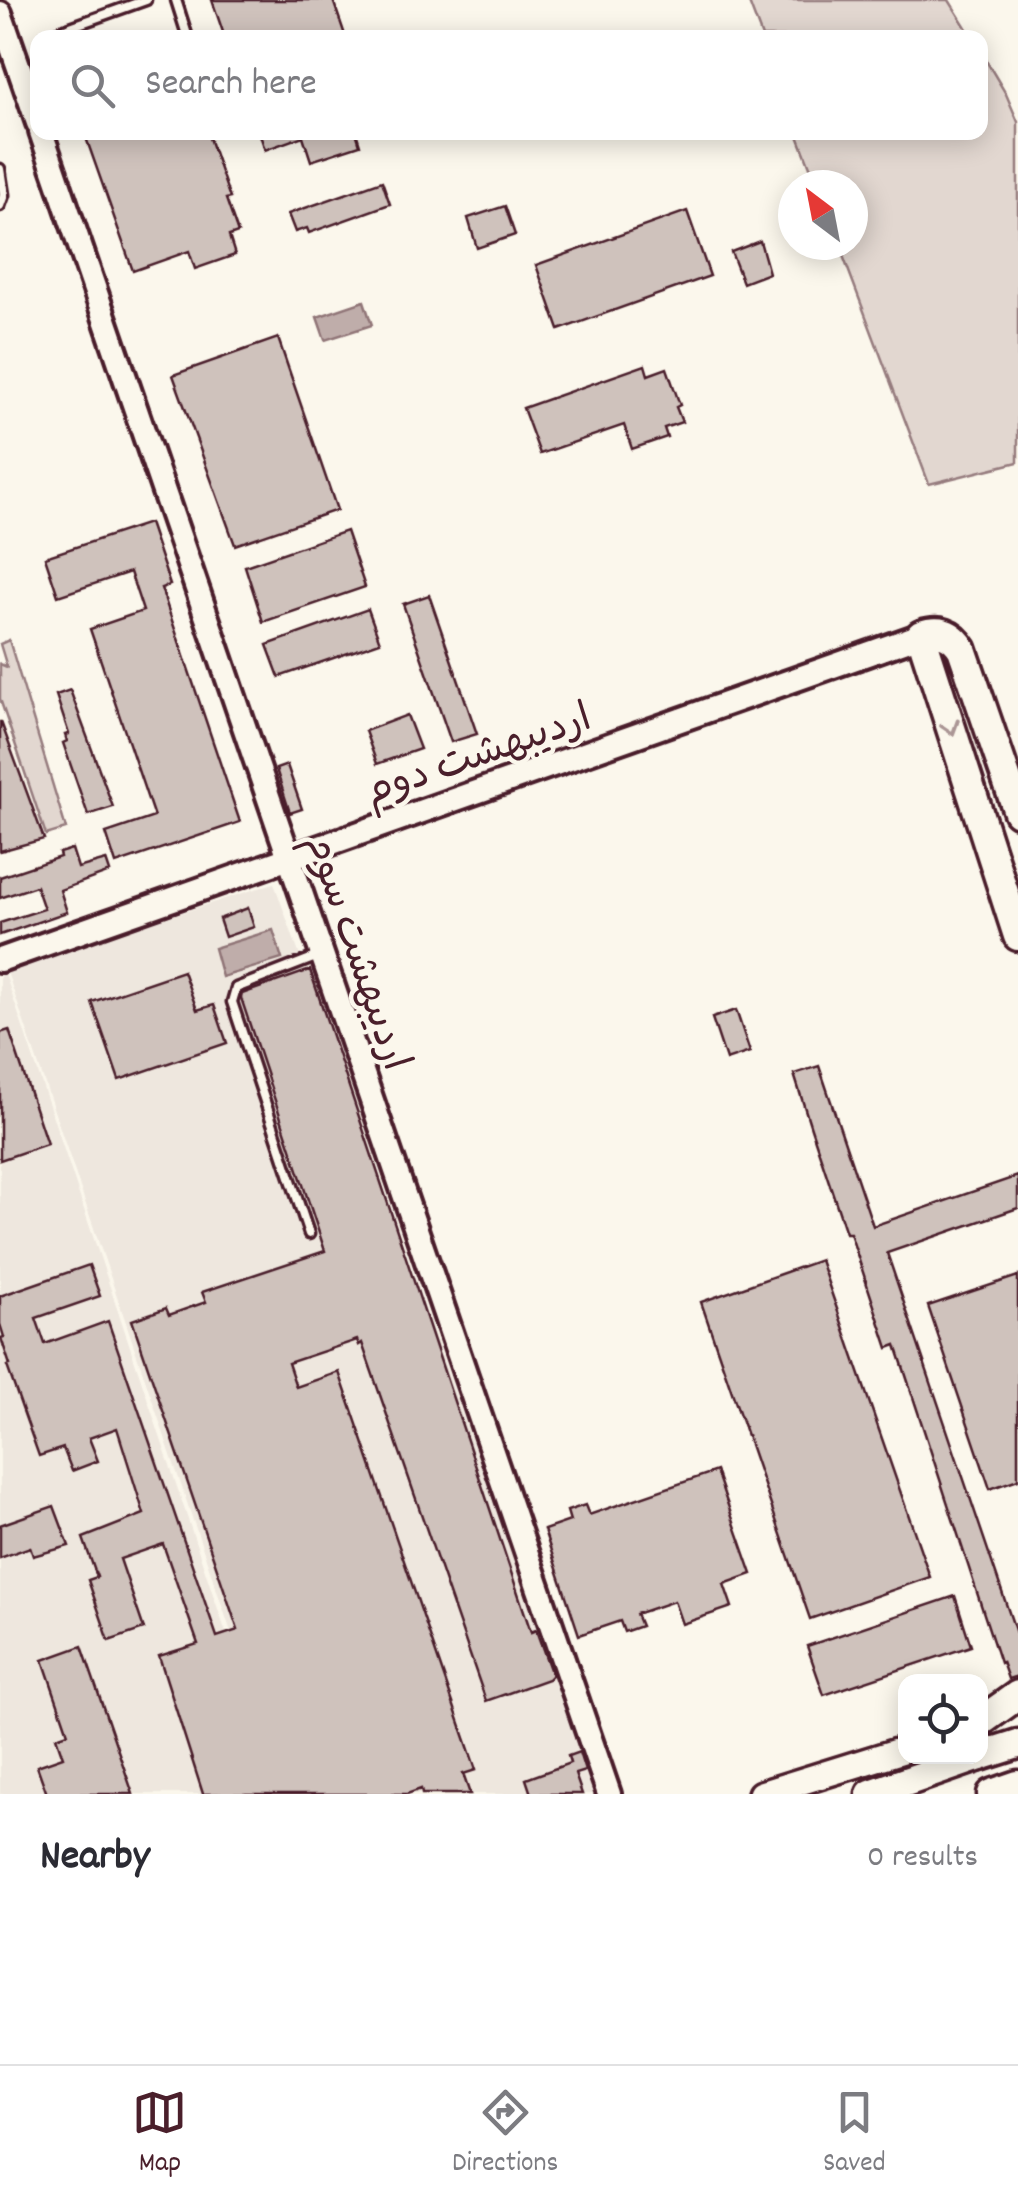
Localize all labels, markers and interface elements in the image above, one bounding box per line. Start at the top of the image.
search box [30,30,988,140]
icon: search [65,58,120,113]
text: Search here [145,58,317,113]
north arrow [778,170,868,260]
street label: اردیبهشت دوم [358,693,600,824]
one-way arrow [939,718,959,735]
street label: اردیبهشت سوم [287,827,421,1079]
map controls [898,1674,988,1764]
button: locate [898,1674,988,1764]
text: Nearby [40,1829,150,1889]
text: 0 results [867,1836,978,1882]
tab: Map [132,2085,187,2185]
tab: Directions [452,2085,558,2185]
tab: Saved [823,2085,886,2185]

